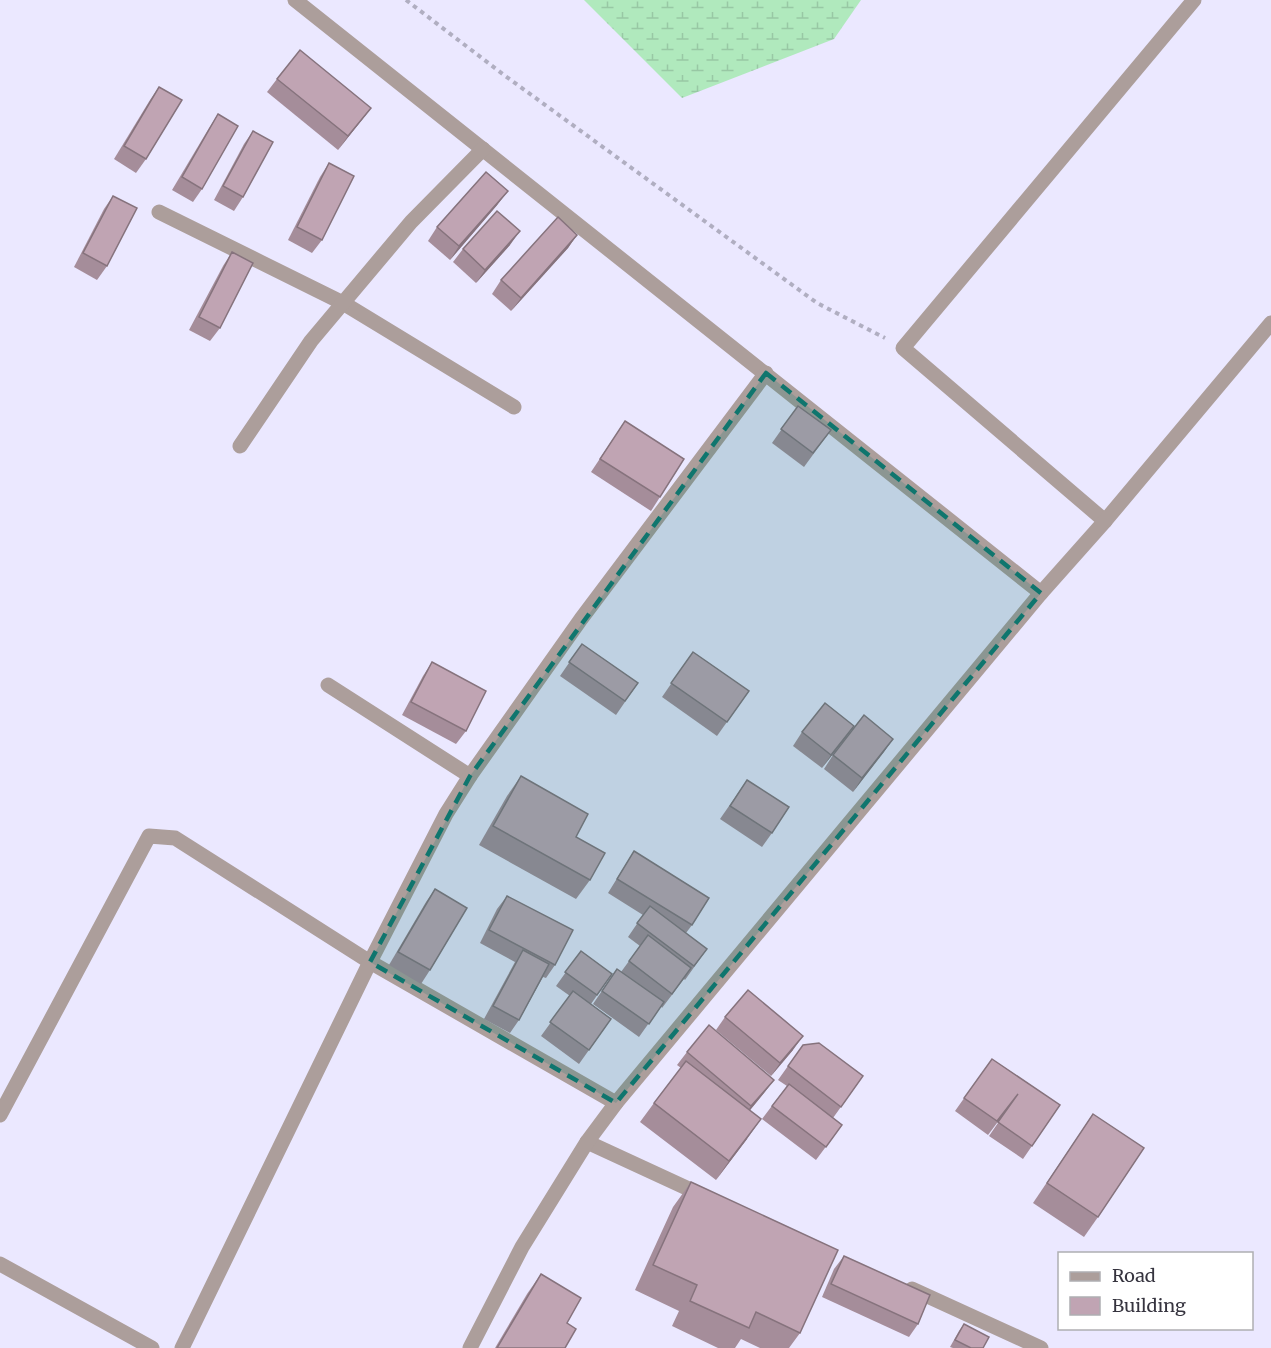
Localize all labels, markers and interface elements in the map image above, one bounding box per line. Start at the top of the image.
legend [1058,1252,1253,1330]
text: Road [1112,1264,1156,1287]
text: Building [1112,1294,1186,1317]

